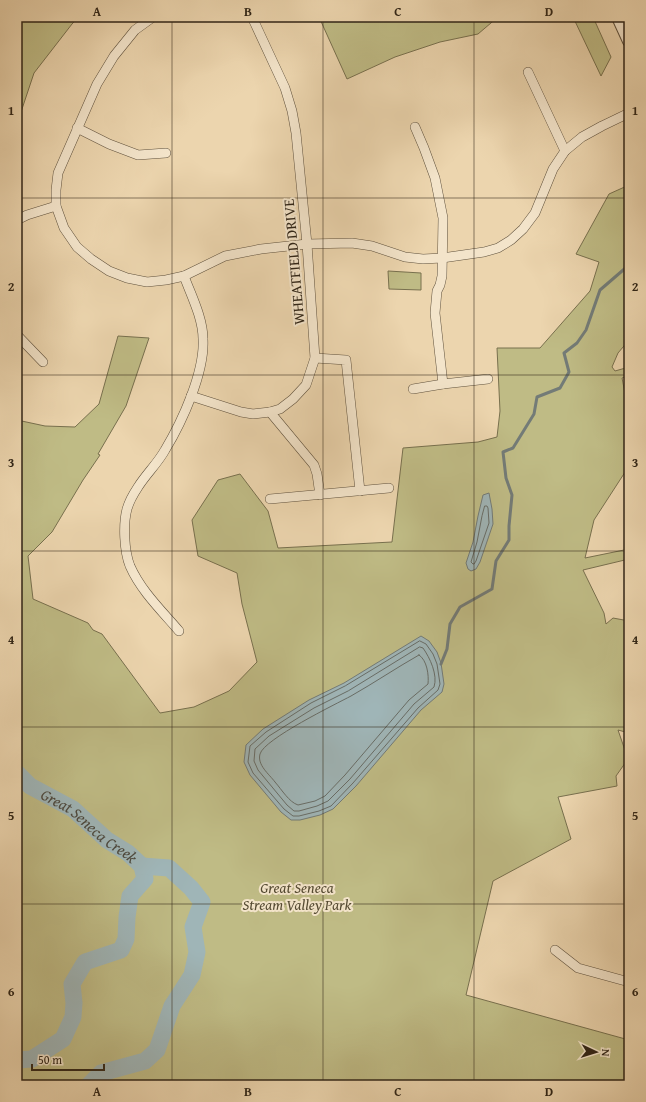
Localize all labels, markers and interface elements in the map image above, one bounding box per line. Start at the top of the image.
text: A [93,2,102,21]
text: B [244,2,252,21]
text: C [394,2,402,21]
text: D [545,2,553,21]
text: 1 [8,101,14,120]
text: 1 [632,101,638,120]
street label: WHEATFIELD DRIVE [278,198,309,326]
text: 2 [8,277,15,296]
text: 2 [632,277,639,296]
text: 3 [8,453,14,472]
text: 3 [632,453,638,472]
text: 4 [8,630,15,649]
text: 4 [632,630,639,649]
water label: Great Seneca Creek [37,782,144,869]
text: 5 [8,806,15,825]
text: 5 [632,806,639,825]
park label: Great Seneca Stream Valley Park [243,877,352,915]
text: 6 [8,982,15,1001]
text: 6 [632,982,639,1001]
north arrow [576,1032,616,1072]
scale bar [32,1046,104,1072]
text: N [598,1048,614,1058]
text: 50 m [38,1051,62,1068]
text: A [93,1082,102,1101]
text: B [244,1082,252,1101]
text: C [394,1082,402,1101]
text: D [545,1082,553,1101]

